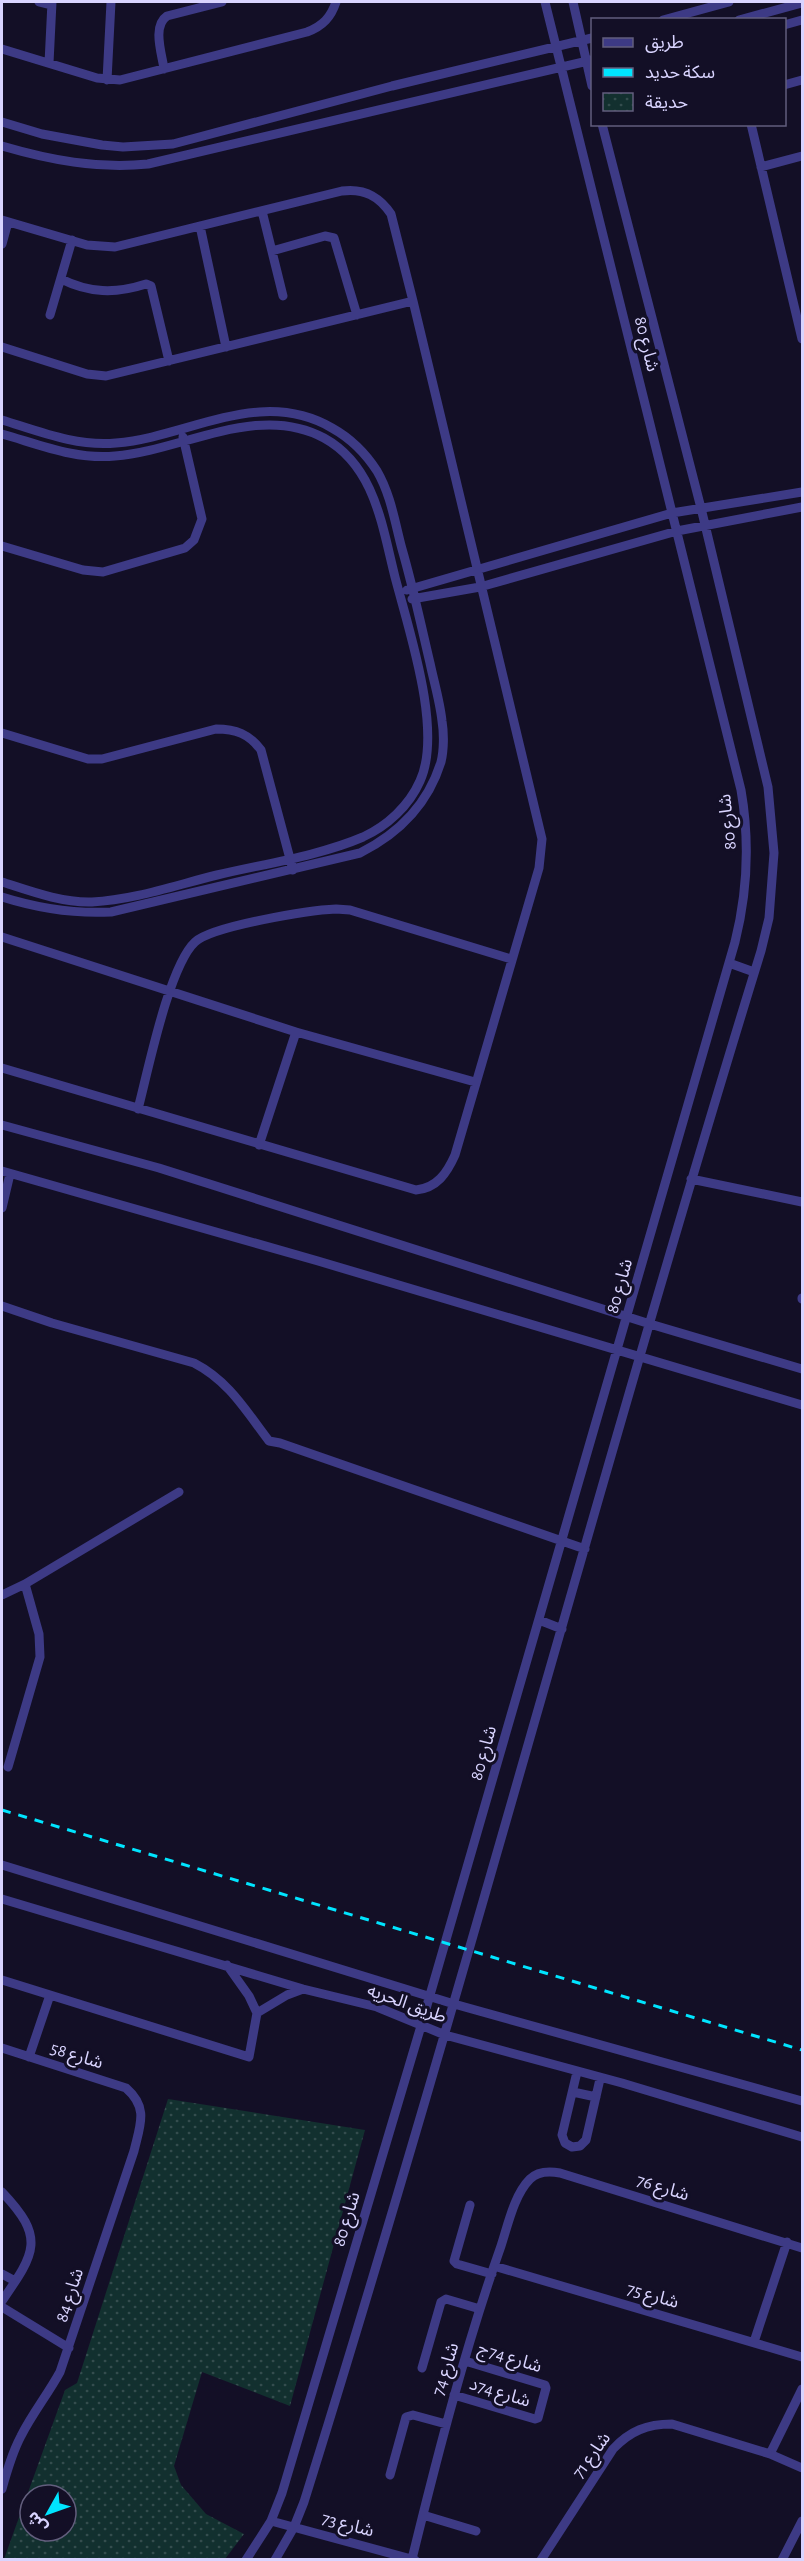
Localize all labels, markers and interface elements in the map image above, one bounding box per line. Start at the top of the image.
legend [591,18,786,126]
text: طريق [645,34,684,53]
text: سكة حديد [645,64,715,82]
text: حديقة [645,94,688,112]
street label: شارع 80 [627,315,662,375]
street label: شارع 80 [716,793,744,851]
street label: شارع 80 [604,1257,640,1317]
street label: شارع 80 [468,1724,504,1784]
street label: طريق الحريه [364,1981,449,2028]
street label: شارع 58 [47,2039,105,2076]
street label: شارع 76 [633,2171,691,2208]
street label: شارع 80 [330,2190,368,2250]
street label: شارع 84 [53,2266,91,2326]
street label: شارع 75 [624,2280,681,2316]
street label: شارع 74ج [474,2340,544,2380]
street label: شارع 74 [429,2341,466,2399]
street label: شارع 74د [466,2375,532,2415]
street label: شارع 71 [569,2429,618,2484]
north arrow [18,2483,78,2543]
text: ش [24,2508,51,2536]
street label: شارع 73 [319,2509,376,2544]

